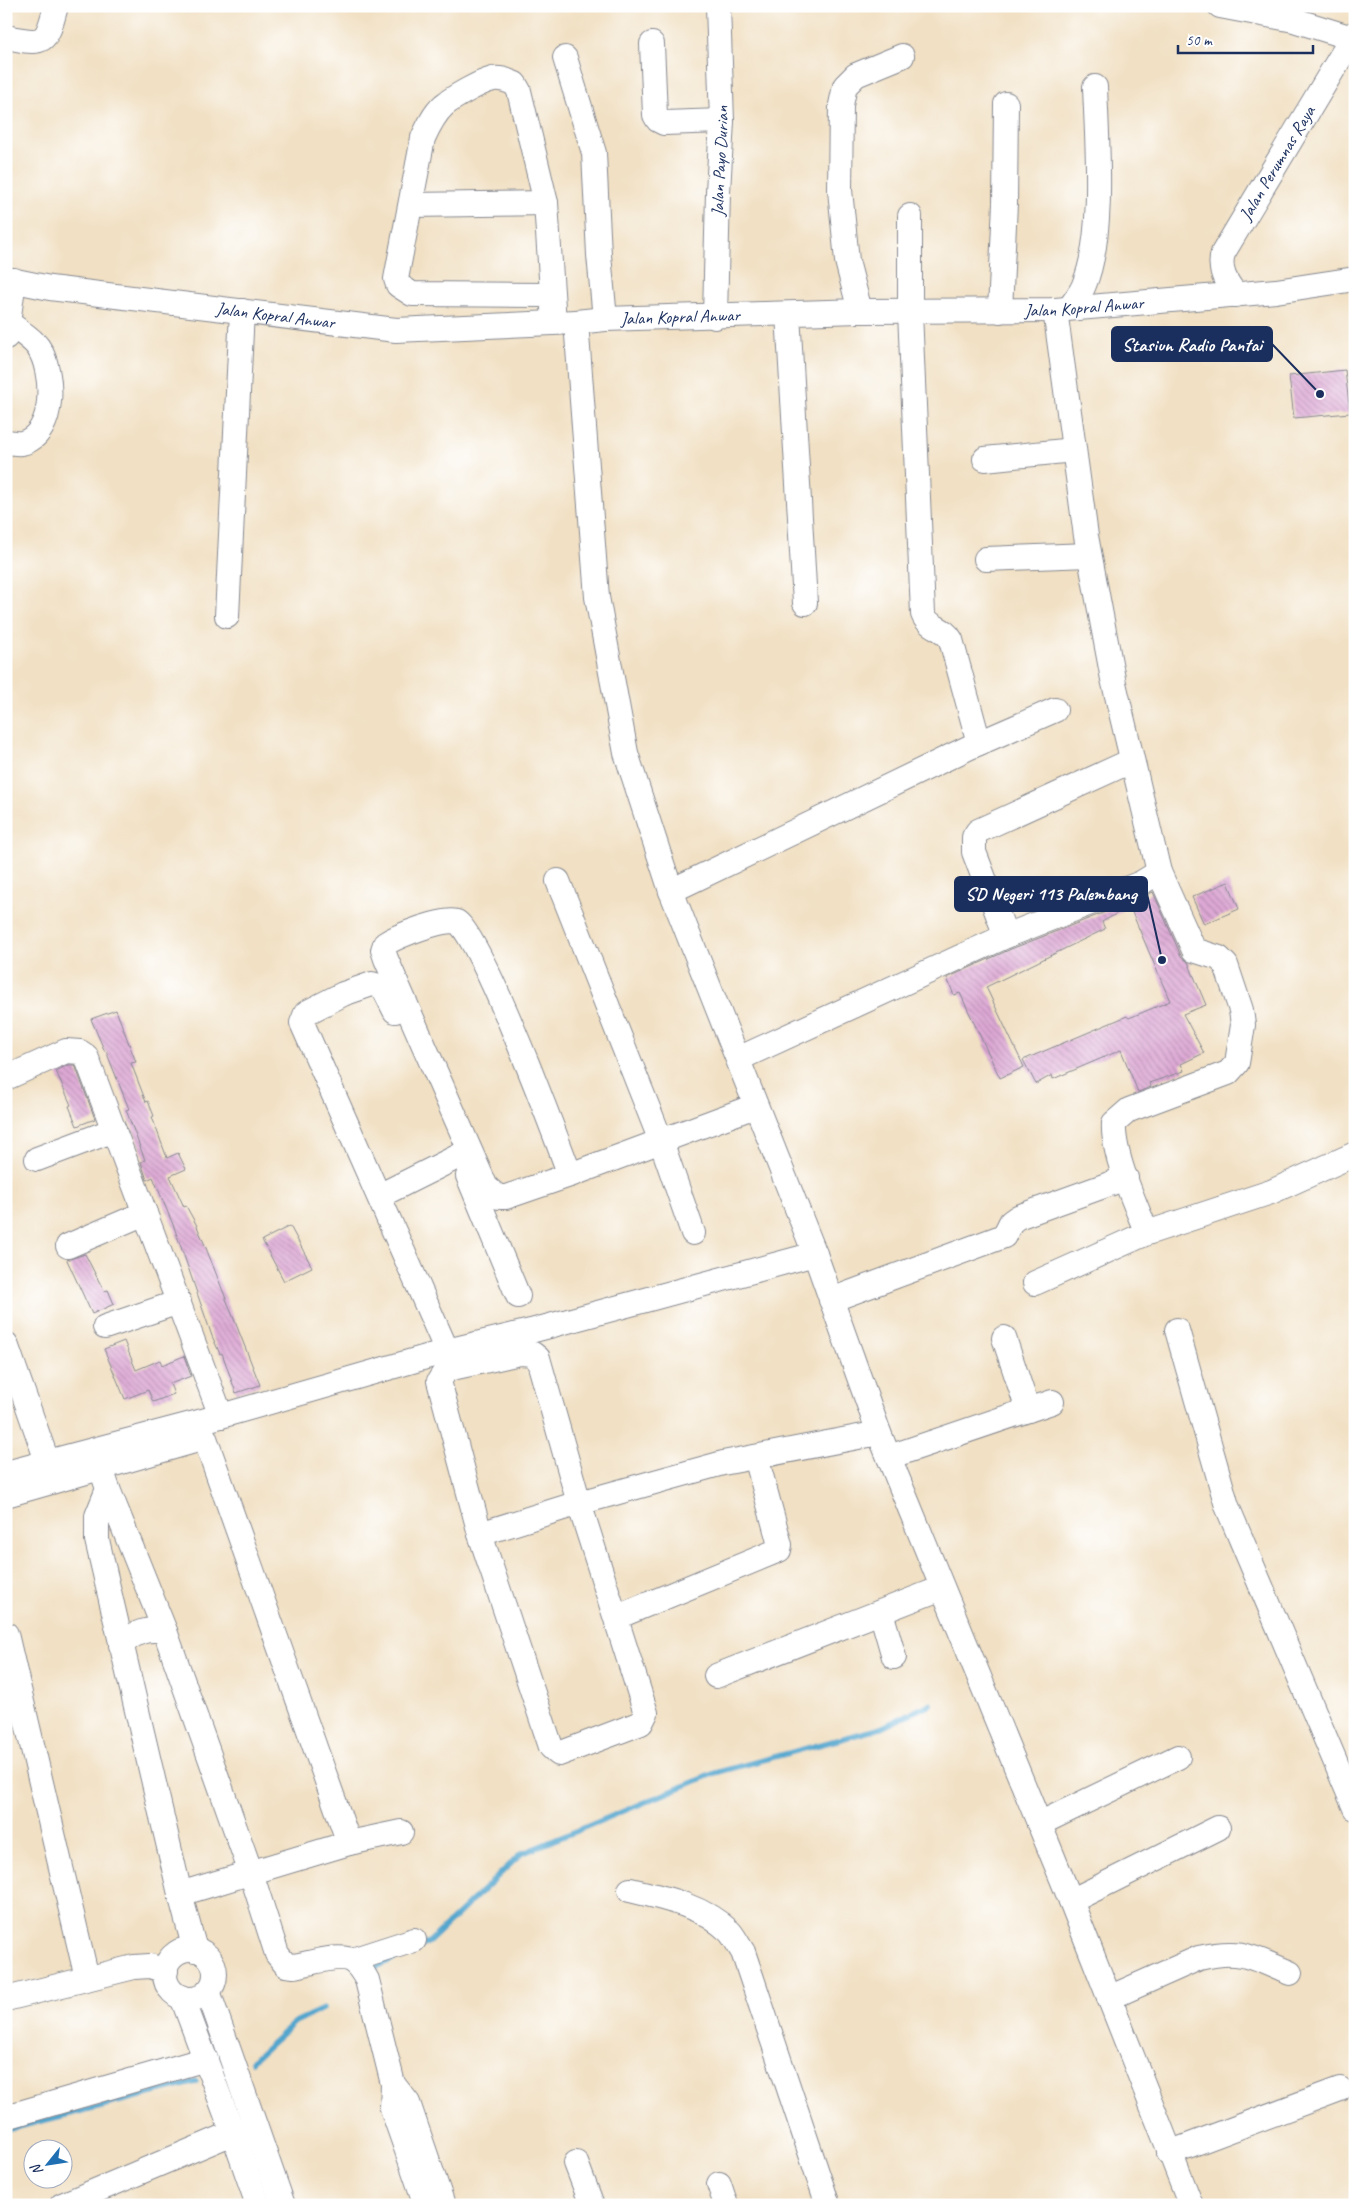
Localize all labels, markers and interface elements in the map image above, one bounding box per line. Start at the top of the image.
scale bar [1178,22,1314,54]
text: 50 m [1186,31,1213,50]
street label: Jalan Perumnas Raya [1234,101,1320,225]
street label: Jalan Payo Durian [706,105,733,218]
street label: Jalan Kopral Anwar [1023,291,1146,321]
street label: Jalan Kopral Anwar [214,297,337,334]
street label: Jalan Kopral Anwar [619,304,742,330]
callout: Stasiun Radio Pantai [1112,327,1272,361]
text: Stasiun Radio Pantai [1122,333,1264,357]
callout: SD Negeri 113 Palembang [955,877,1147,911]
text: SD Negeri 113 Palembang [965,882,1139,906]
north arrow [22,2138,72,2188]
text: N [26,2160,47,2178]

